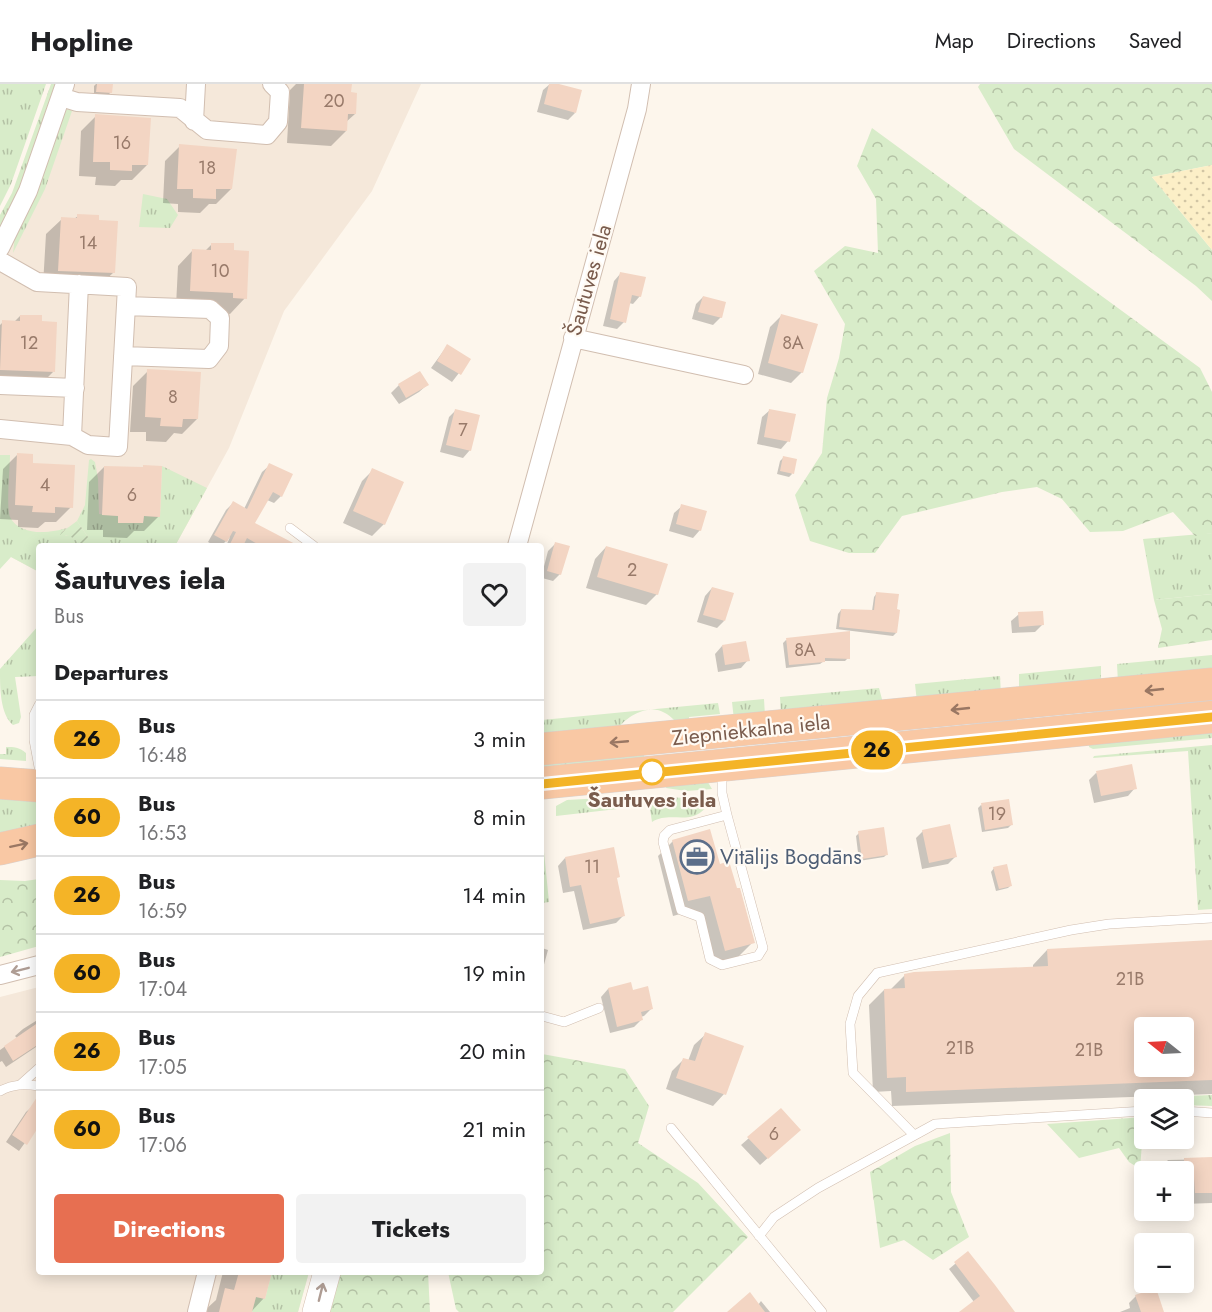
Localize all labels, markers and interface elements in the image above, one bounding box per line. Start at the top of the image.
text: Hopline [30,21,133,62]
text: Map [935,26,974,56]
text: Directions [1007,26,1096,56]
text: Saved [1129,26,1182,56]
house number: 20 [323,88,345,114]
house number: 16 [113,130,131,156]
house number: 18 [198,155,216,181]
street label: Šautuves iela [559,221,619,339]
house number: 14 [79,230,97,256]
house number: 10 [211,258,230,284]
house number: 12 [20,330,38,356]
house number: 8A [782,330,804,356]
house number: 8 [168,384,178,410]
house number: 7 [458,417,468,443]
house number: 4 [40,472,50,498]
house number: 6 [127,482,137,508]
house number: 2 [627,557,637,583]
text: Šautuves iela [54,559,226,600]
button: heart [463,563,526,626]
text: Bus [54,602,84,631]
house number: 8A [794,637,816,663]
text: Departures [54,656,168,688]
one-way arrow [1144,685,1164,696]
one-way arrow [950,704,970,715]
street label: Ziepniekkalna iela [670,707,832,753]
text: Bus [138,709,175,741]
text: 3 min [473,723,526,755]
text: 26 [73,724,101,754]
line badge: 26 [850,730,904,770]
text: 26 [863,735,891,765]
one-way arrow [610,737,630,748]
text: 16:48 [138,741,187,770]
marker: Šautuves iela [639,759,665,785]
place label: Šautuves iela [588,785,716,815]
text: Bus [138,787,175,819]
text: 8 min [473,801,526,833]
house number: 19 [988,801,1006,827]
text: 60 [73,802,101,832]
text: 16:53 [138,819,187,848]
one-way arrow [10,838,29,850]
office icon: Vitālijs Bogdāns [679,839,715,875]
place label: Vitālijs Bogdāns [720,842,862,872]
house number: 11 [584,854,600,880]
text: Bus [138,865,175,897]
text: 14 min [462,879,526,911]
text: 26 [73,880,101,910]
text: 16:59 [138,897,187,926]
text: Bus [138,943,175,975]
text: 19 min [462,957,526,989]
text: 60 [73,958,101,988]
one-way arrow [10,965,29,977]
house number: 21B [1116,966,1144,992]
text: 17:04 [138,975,187,1004]
north arrow [1134,1017,1194,1077]
map controls [1134,1017,1194,1293]
text: Bus [138,1021,175,1053]
text: 20 min [459,1035,526,1067]
house number: 21B [946,1035,974,1061]
text: 26 [73,1036,101,1066]
house number: 21B [1075,1037,1103,1063]
text: 17:05 [138,1053,187,1082]
button: layers [1134,1089,1194,1149]
text: Bus [138,1099,175,1131]
text: 21 min [463,1113,526,1145]
text: 60 [73,1114,101,1144]
house number: 6 [769,1121,779,1147]
text: 17:06 [138,1131,187,1160]
button: + [1134,1161,1194,1221]
button: Directions [54,1194,284,1263]
button: Tickets [296,1194,526,1263]
button: − [1134,1233,1194,1293]
one-way arrow [316,1283,328,1302]

